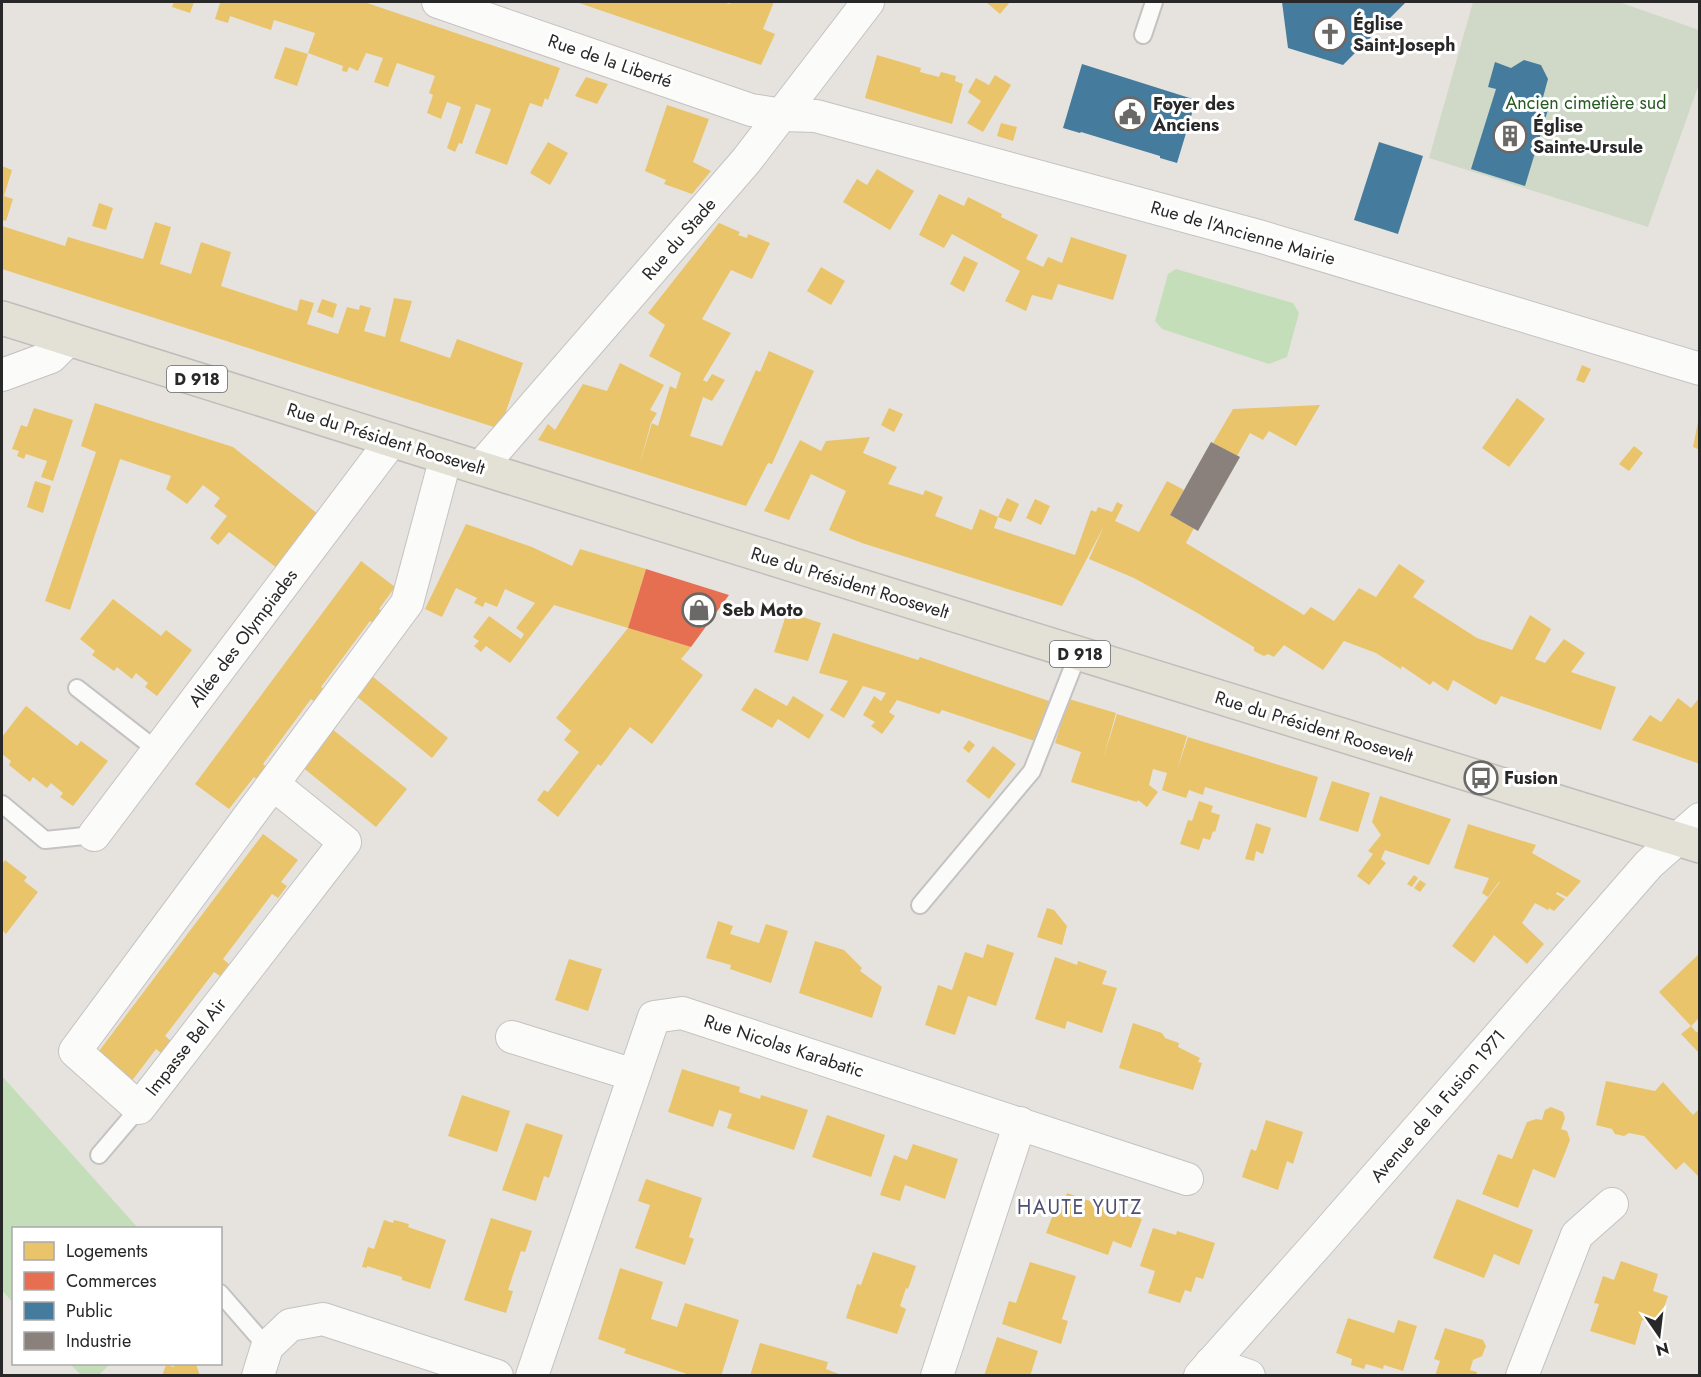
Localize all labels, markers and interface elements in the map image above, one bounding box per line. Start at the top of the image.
place label: Église Saint-Joseph [1353,11,1455,58]
church icon: Église Saint-Joseph [1312,16,1348,52]
street label: Rue de la Liberté [545,28,675,94]
park label: Ancien cimetière sud [1505,90,1667,116]
place label: Foyer des Anciens [1152,91,1235,138]
public building icon: Foyer des Anciens [1112,96,1148,132]
place label: Église Sainte-Ursule [1533,113,1643,160]
building icon: Église Sainte-Ursule [1492,118,1528,154]
street label: Rue du Stade [636,192,722,286]
street label: Rue de l'Ancienne Mairie [1148,194,1338,272]
road number: D 918 [167,366,227,392]
street label: Rue du Président Roosevelt [284,396,489,482]
street label: Rue du Président Roosevelt [748,540,953,626]
street label: Allée des Olympiades [182,563,304,713]
shop icon: Seb Moto [681,592,717,628]
place label: Seb Moto [722,597,803,623]
road number: D 918 [1050,641,1110,667]
street label: Rue du Président Roosevelt [1212,684,1417,770]
bus stop icon: Fusion [1463,760,1499,796]
place label: Fusion [1504,765,1558,791]
street label: Impasse Bel Air [139,992,233,1102]
street label: Rue Nicolas Karabatic [701,1008,867,1084]
street label: Avenue de la Fusion 1971 [1364,1024,1512,1188]
district label: HAUTE YUTZ [1017,1193,1143,1222]
legend [12,1227,222,1365]
text: Logements [66,1238,148,1264]
text: Commerces [66,1268,157,1294]
text: Public [66,1298,113,1324]
north arrow [1629,1305,1689,1365]
text: Industrie [66,1328,131,1354]
text: N [1654,1336,1671,1362]

